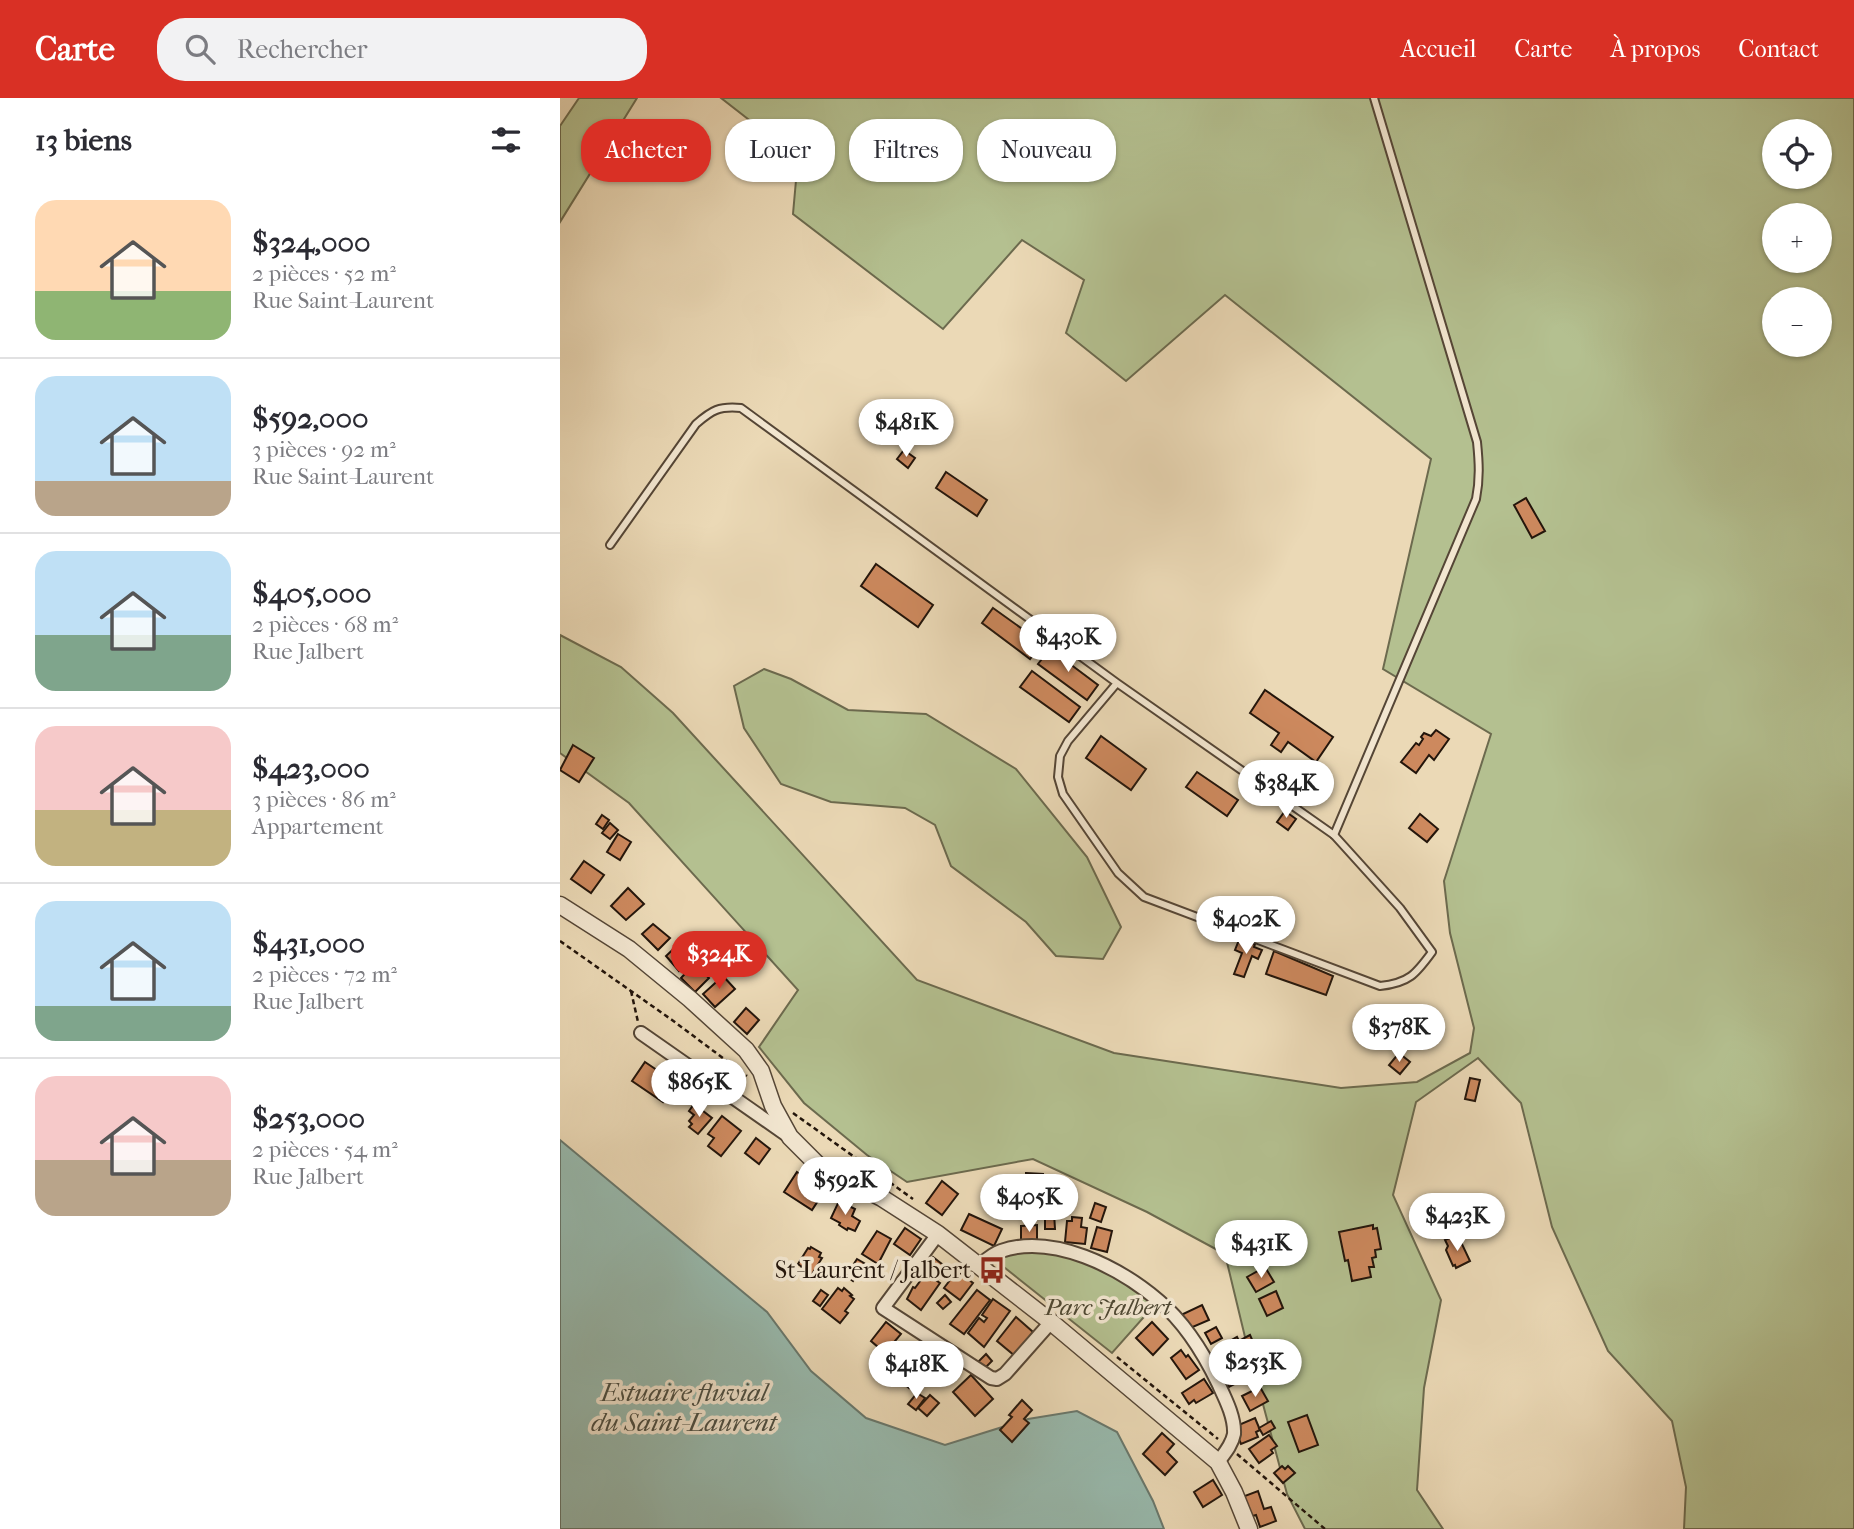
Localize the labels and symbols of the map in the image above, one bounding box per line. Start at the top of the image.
pin: $481K [857,400,955,459]
pin: $430K [1019,614,1117,674]
pin: $384K [1237,760,1335,820]
pin: $402K [1197,896,1295,956]
pin: $324K [670,932,768,991]
pin: $378K [1350,1004,1448,1064]
pin: $865K [650,1060,748,1119]
pin: $592K [796,1158,894,1217]
pin: $405K [980,1174,1078,1234]
pin: $423K [1408,1194,1506,1253]
pin: $431K [1212,1220,1310,1280]
bus stop icon: St-Laurent / Jalbert [977,1255,1007,1285]
place label: St-Laurent / Jalbert [775,1256,971,1284]
park label: Parc Jalbert [1044,1293,1173,1321]
pin: $253K [1206,1340,1304,1399]
pin: $418K [867,1342,965,1401]
water label: Estuaire fluvial du Saint-Laurent [591,1377,779,1438]

